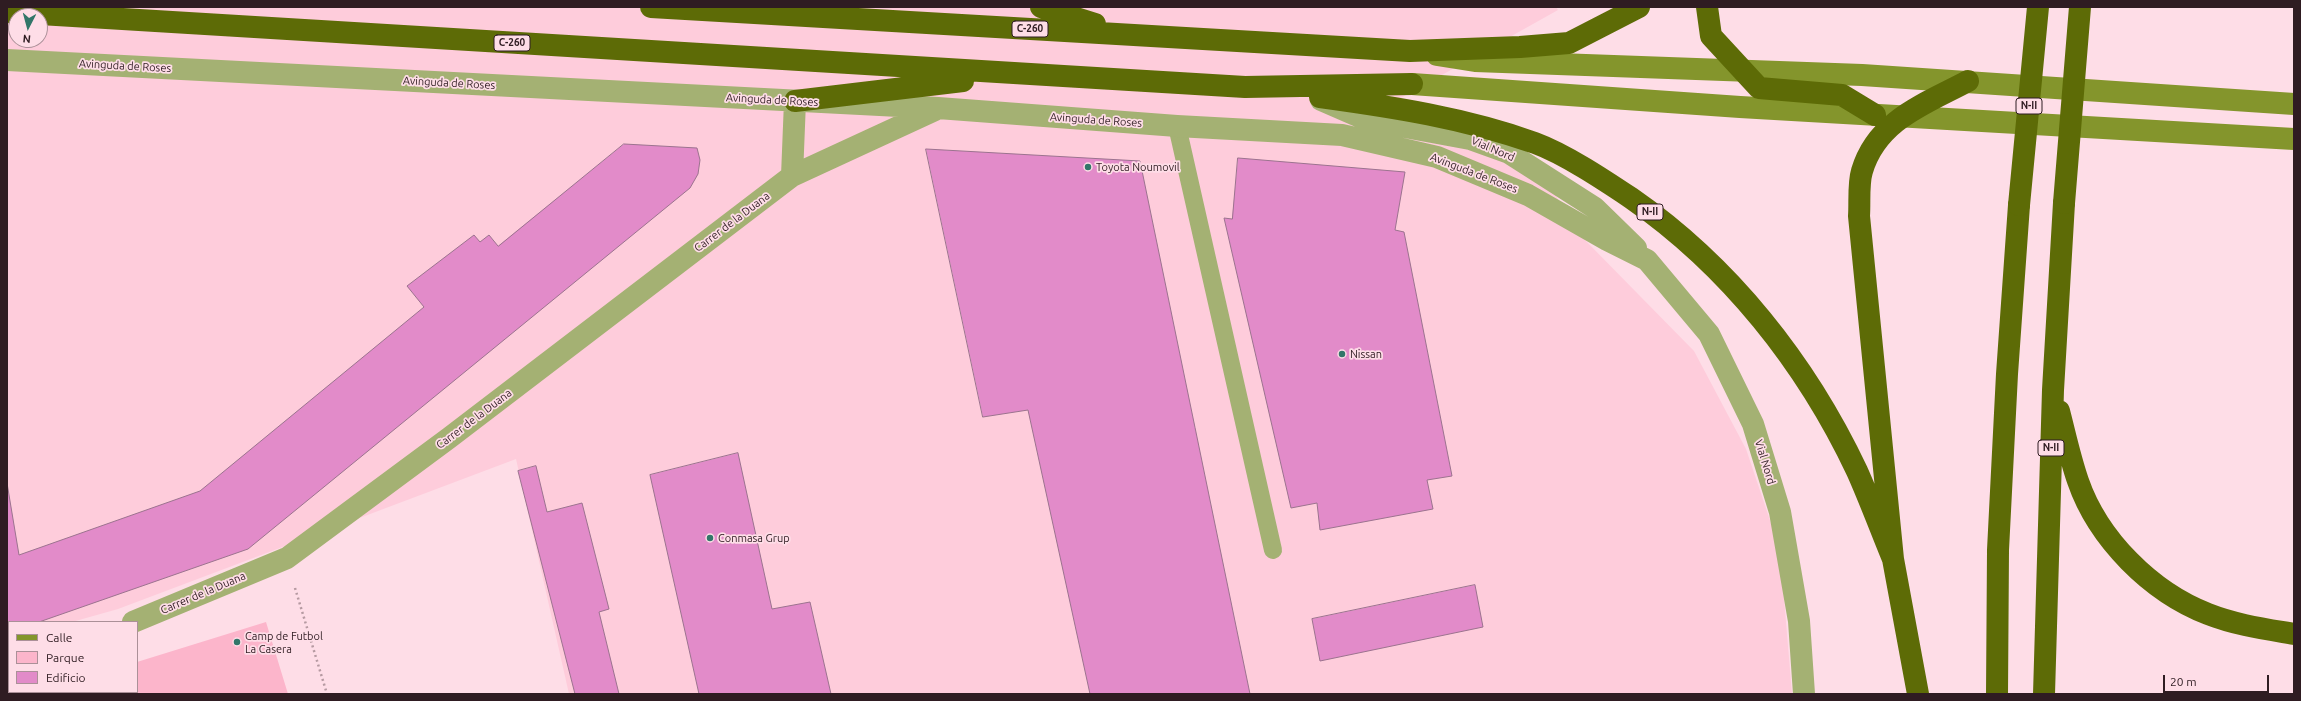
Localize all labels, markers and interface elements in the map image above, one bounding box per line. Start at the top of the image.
north arrow [8,8,48,48]
road number: C-260 [1012,21,1048,37]
text: N [22,33,32,45]
road number: C-260 [494,35,530,51]
street label: Avinguda de Roses [78,57,172,75]
street label: Avinguda de Roses [402,74,496,92]
street label: Avinguda de Roses [725,91,819,109]
road number: N-II [2016,98,2042,114]
street label: Avinguda de Roses [1049,110,1143,130]
street label: Vial Nord [1469,134,1517,164]
street label: Avinguda de Roses [1428,150,1520,196]
place label: Toyota Noumovil [1096,160,1180,174]
marker: Toyota Noumovil [1083,162,1093,172]
street label: Carrer de la Duana [692,189,772,255]
road number: N-II [1637,204,1663,220]
place label: Nissan [1350,347,1382,361]
marker: Nissan [1337,349,1347,359]
street label: Carrer de la Duana [434,386,514,452]
street label: Vial Nord [1752,438,1778,486]
road number: N-II [2038,440,2064,456]
place label: Conmasa Grup [718,531,790,545]
marker: Conmasa Grup [705,533,715,543]
street label: Carrer de la Duana [158,569,248,617]
legend [8,621,138,693]
place label: Camp de Futbol La Casera [245,629,323,655]
text: Calle [46,631,72,644]
marker: Camp de Futbol La Casera [232,637,242,647]
text: Parque [46,651,84,664]
scale bar [2165,667,2271,693]
text: Edificio [46,671,86,684]
text: 20 m [2170,675,2197,688]

